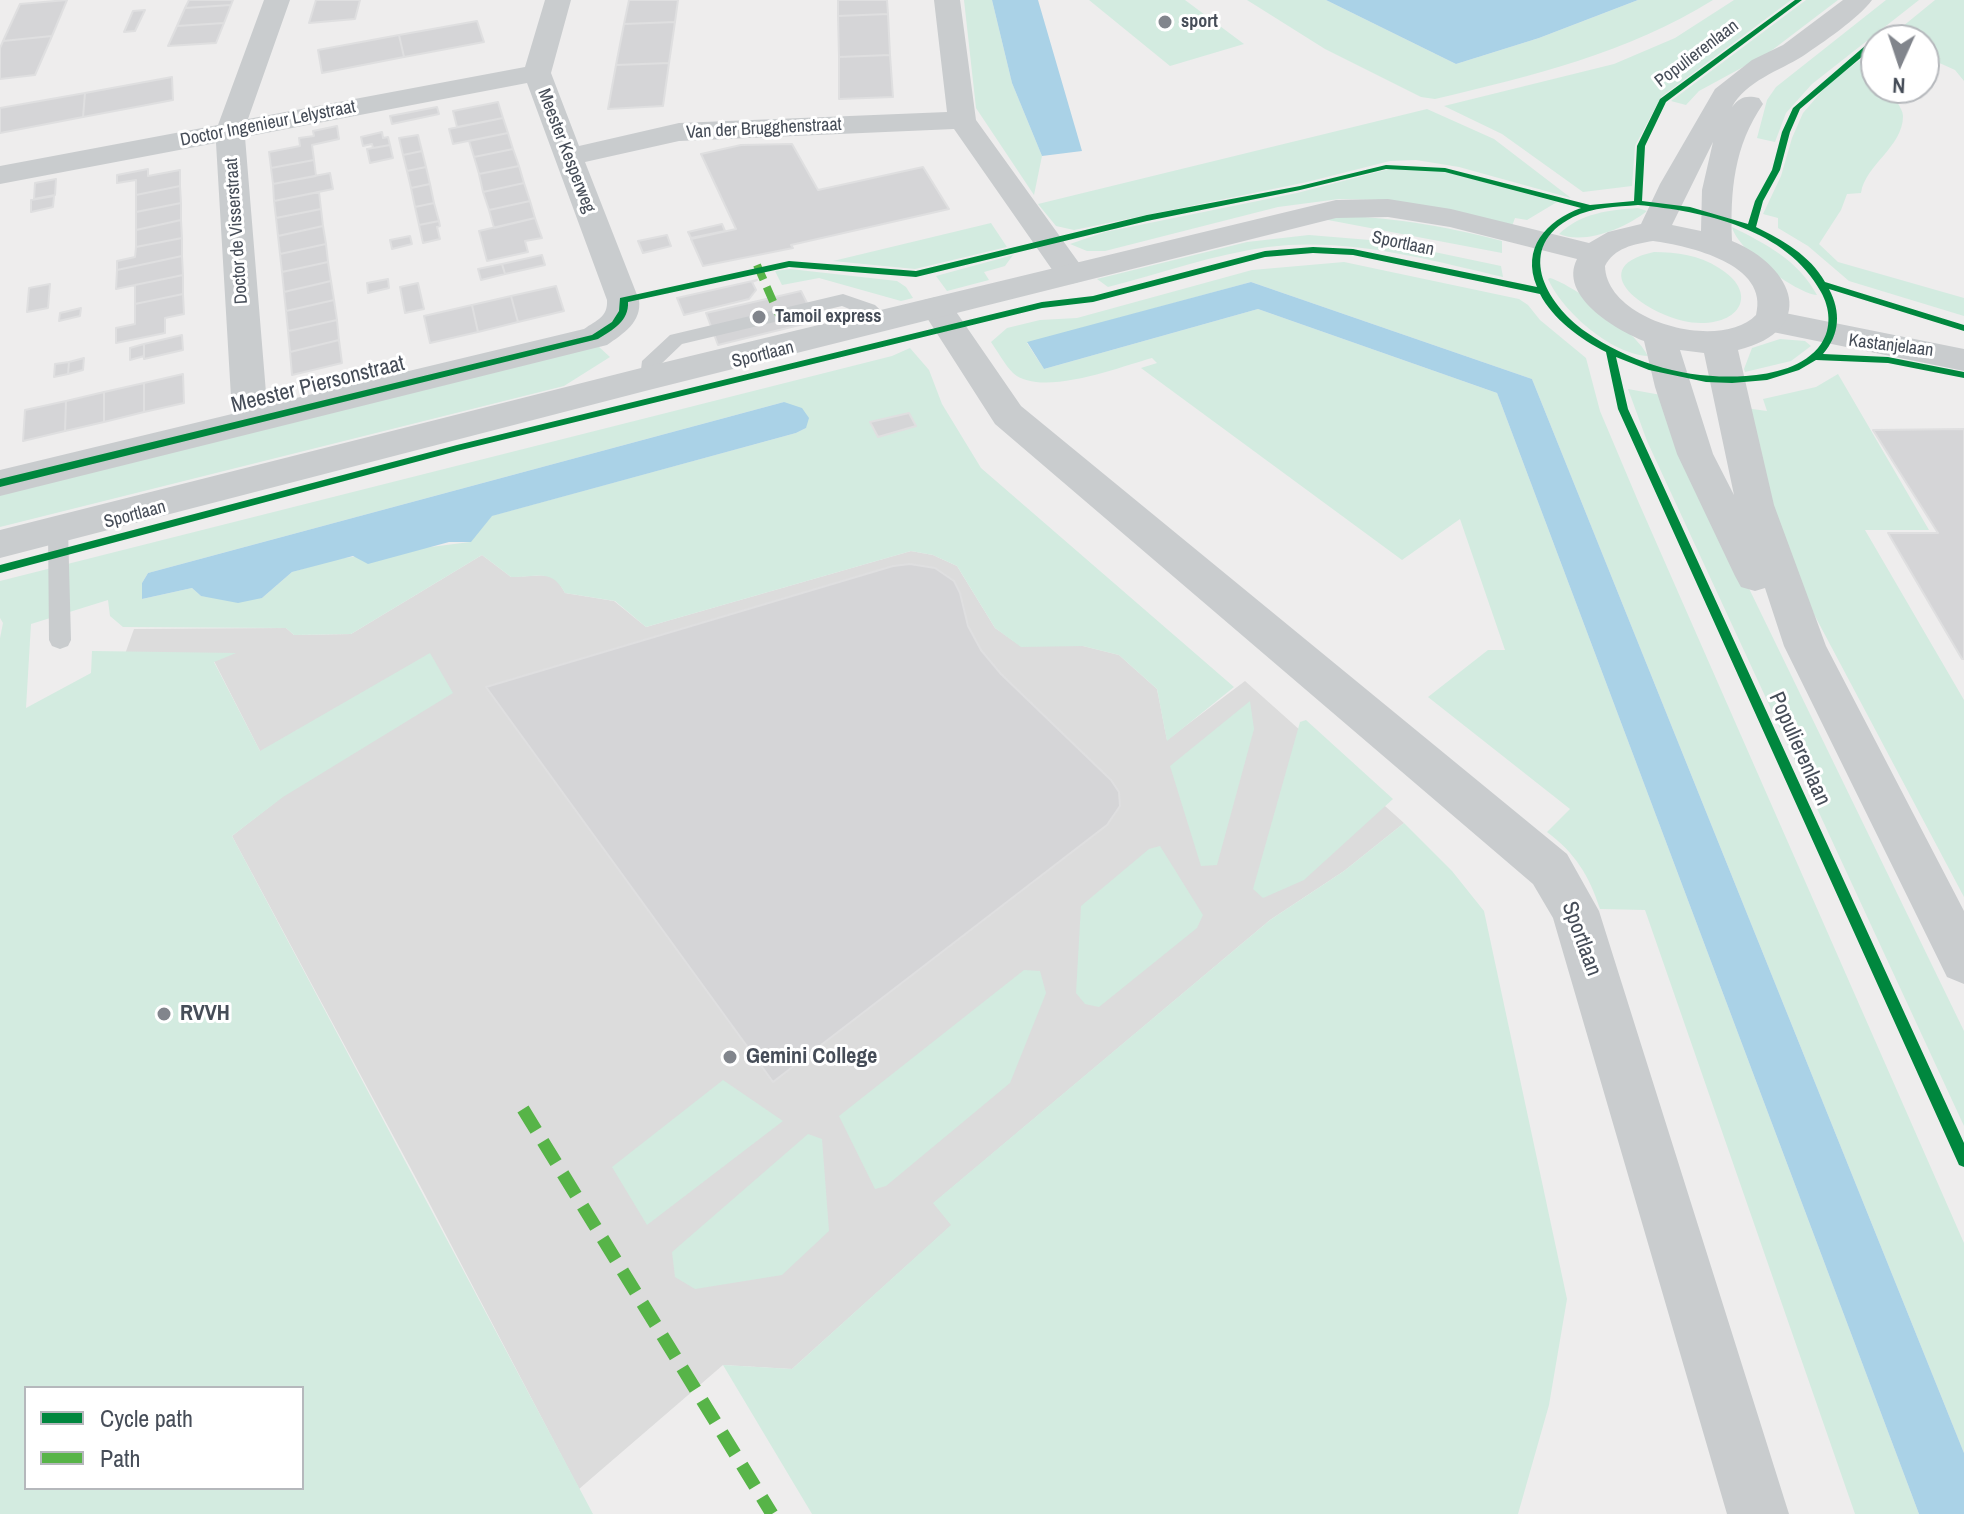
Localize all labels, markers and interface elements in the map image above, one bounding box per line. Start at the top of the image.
place label: sport [1181,11,1218,33]
marker: sport [1156,13,1174,31]
street label: Populierenlaan [1651,15,1743,93]
north arrow [1860,24,1940,104]
text: N [1892,71,1906,101]
street label: Meester Kesperweg [532,86,600,216]
street label: Doctor Ingenieur Lelystraat [179,96,357,152]
street label: Van der Brugghenstraat [686,114,842,144]
street label: Doctor de Visserstraat [221,157,253,305]
street label: Sportlaan [1370,227,1436,261]
place label: Tamoil express [775,306,881,328]
marker: Tamoil express [750,308,768,326]
street label: Kastanjelaan [1847,330,1935,362]
street label: Sportlaan [730,337,796,373]
street label: Meester Piersonstraat [229,351,407,419]
street label: Sportlaan [102,496,168,534]
street label: Populierenlaan [1762,688,1836,810]
street label: Sportlaan [1555,898,1607,980]
place label: RVVH [180,1001,230,1027]
marker: RVVH [155,1005,173,1023]
place label: Gemini College [746,1044,877,1070]
marker: Gemini College [721,1048,739,1066]
legend [24,1386,304,1490]
text: Cycle path [100,1402,193,1434]
text: Path [100,1442,141,1474]

